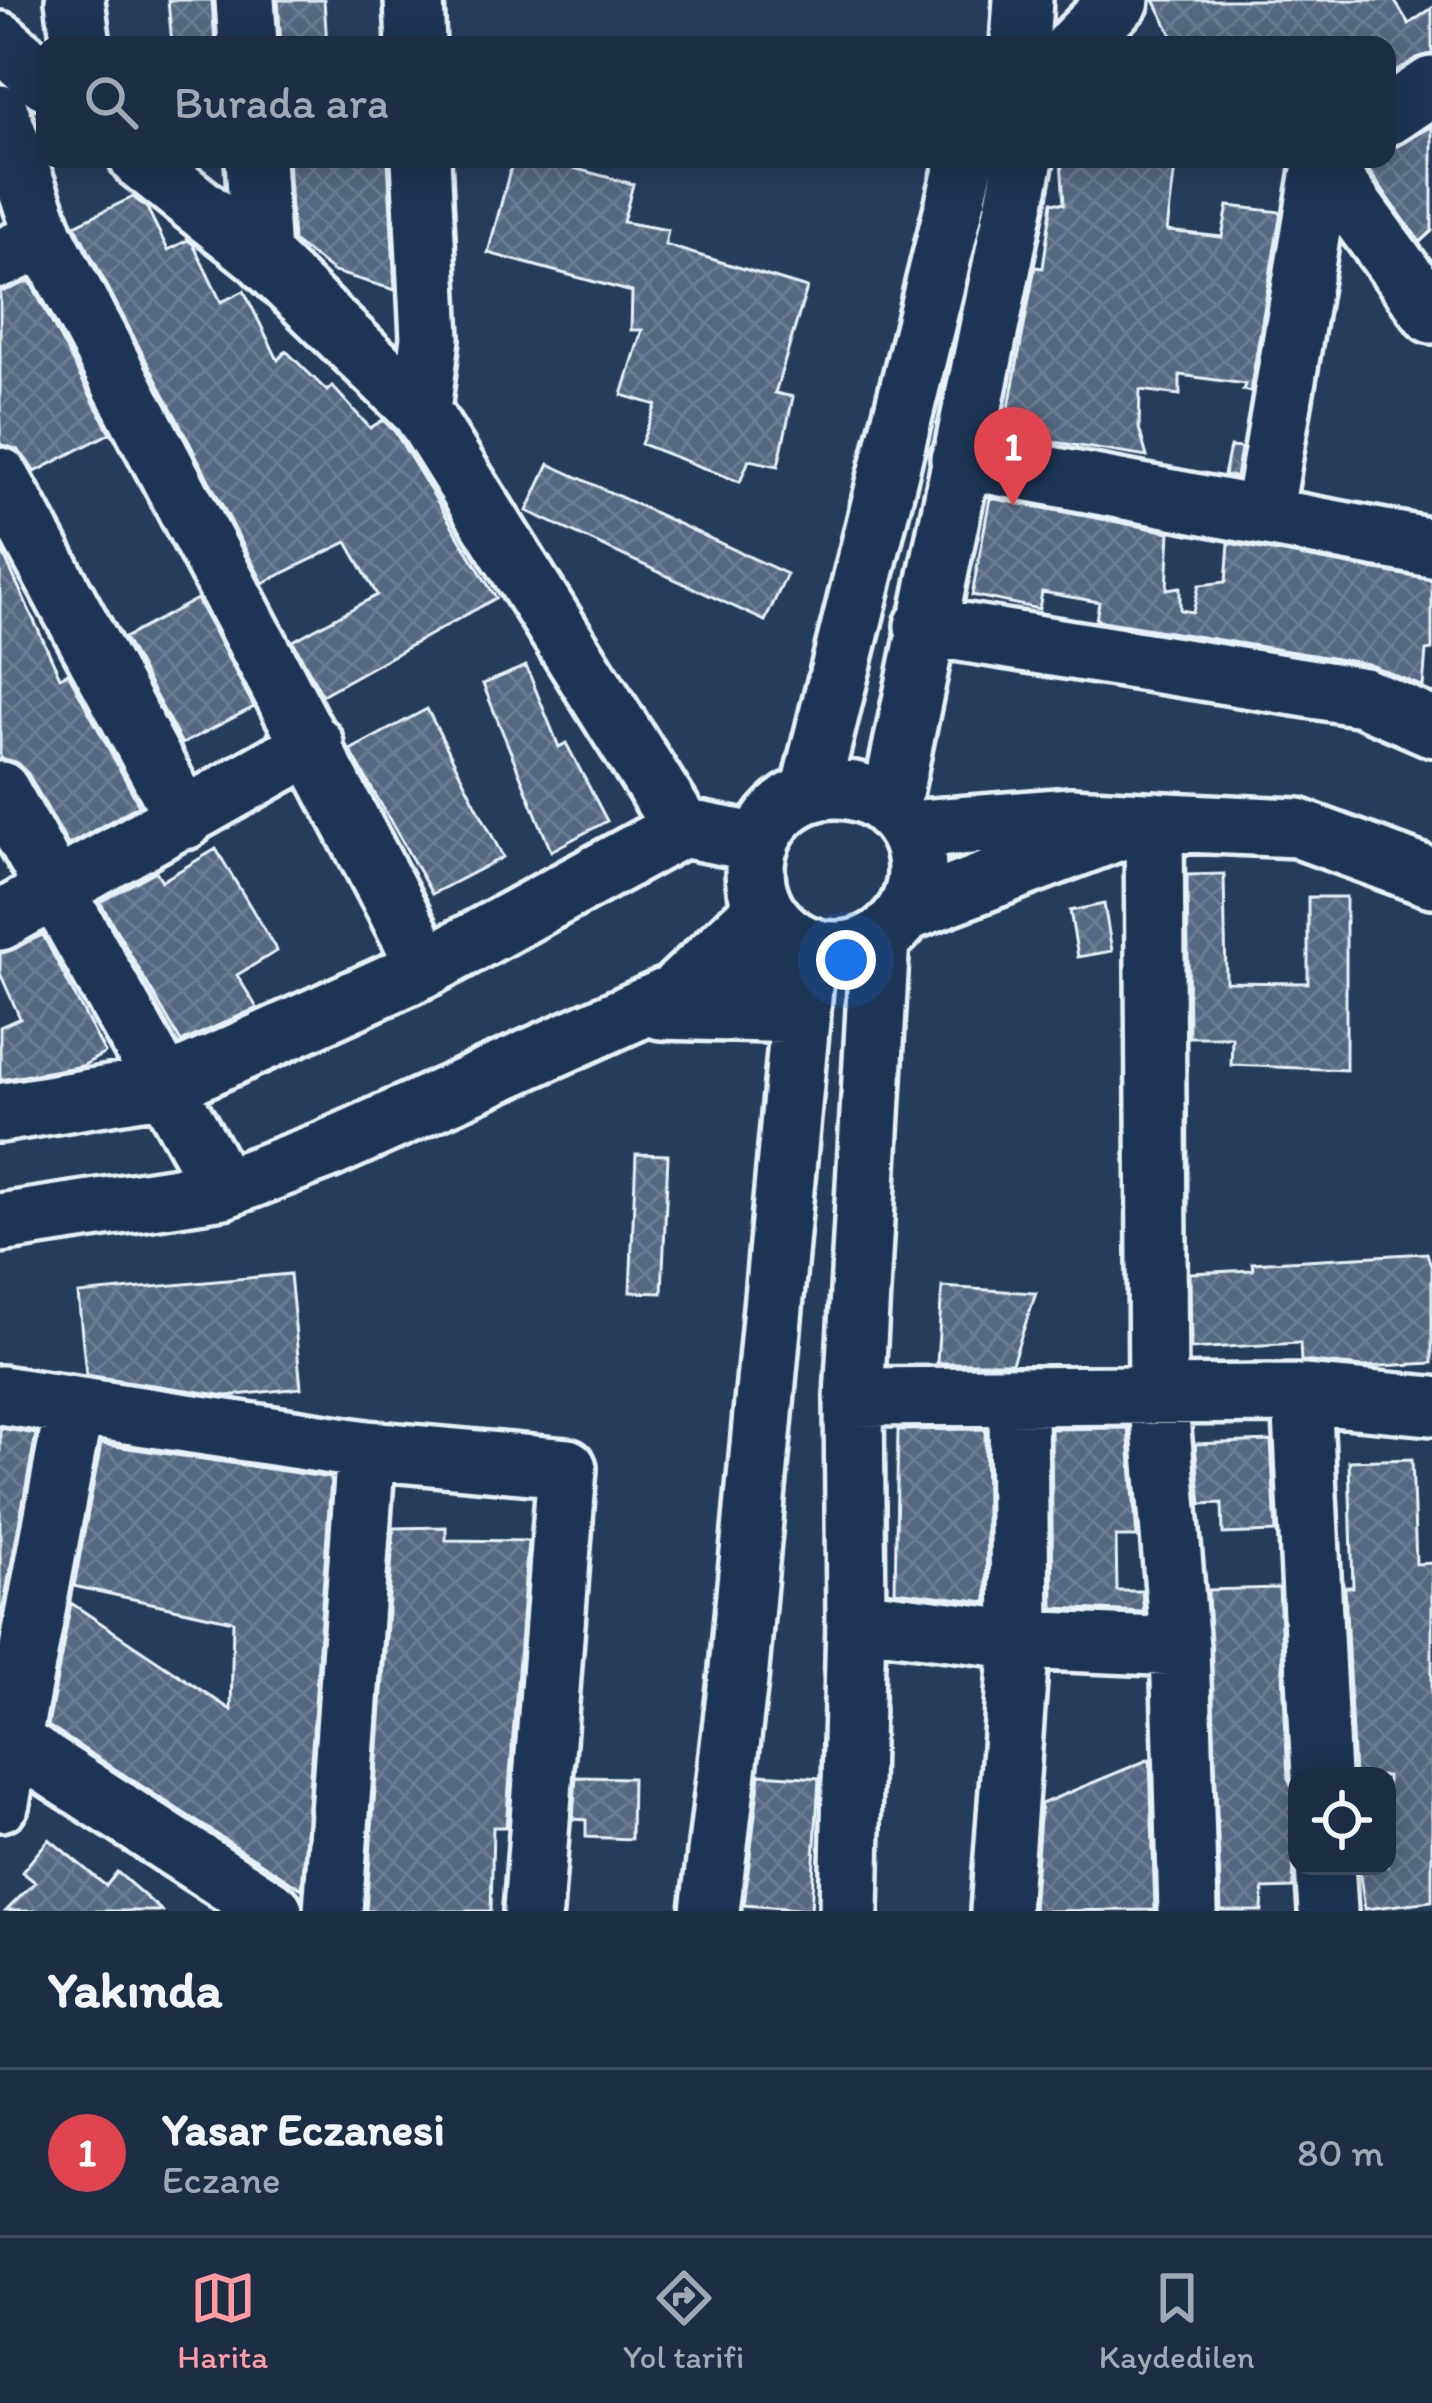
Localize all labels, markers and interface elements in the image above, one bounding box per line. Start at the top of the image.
search box [36,36,1396,168]
icon: search [78,69,144,135]
text: Burada ara [174,75,389,129]
pin: 1 [974,407,1052,506]
your location [816,930,876,990]
map controls [1288,1767,1396,1875]
button: locate [1288,1767,1396,1875]
text: Yakında [48,1959,222,2020]
text: Yasar Eczanesi [162,2102,445,2156]
text: 1 [78,2129,96,2176]
text: 80 m [1297,2129,1384,2176]
text: Eczane [162,2156,281,2203]
tab: Harita [177,2265,268,2376]
tab: Yol tarifi [623,2265,744,2376]
tab: Kaydedilen [1099,2265,1255,2376]

